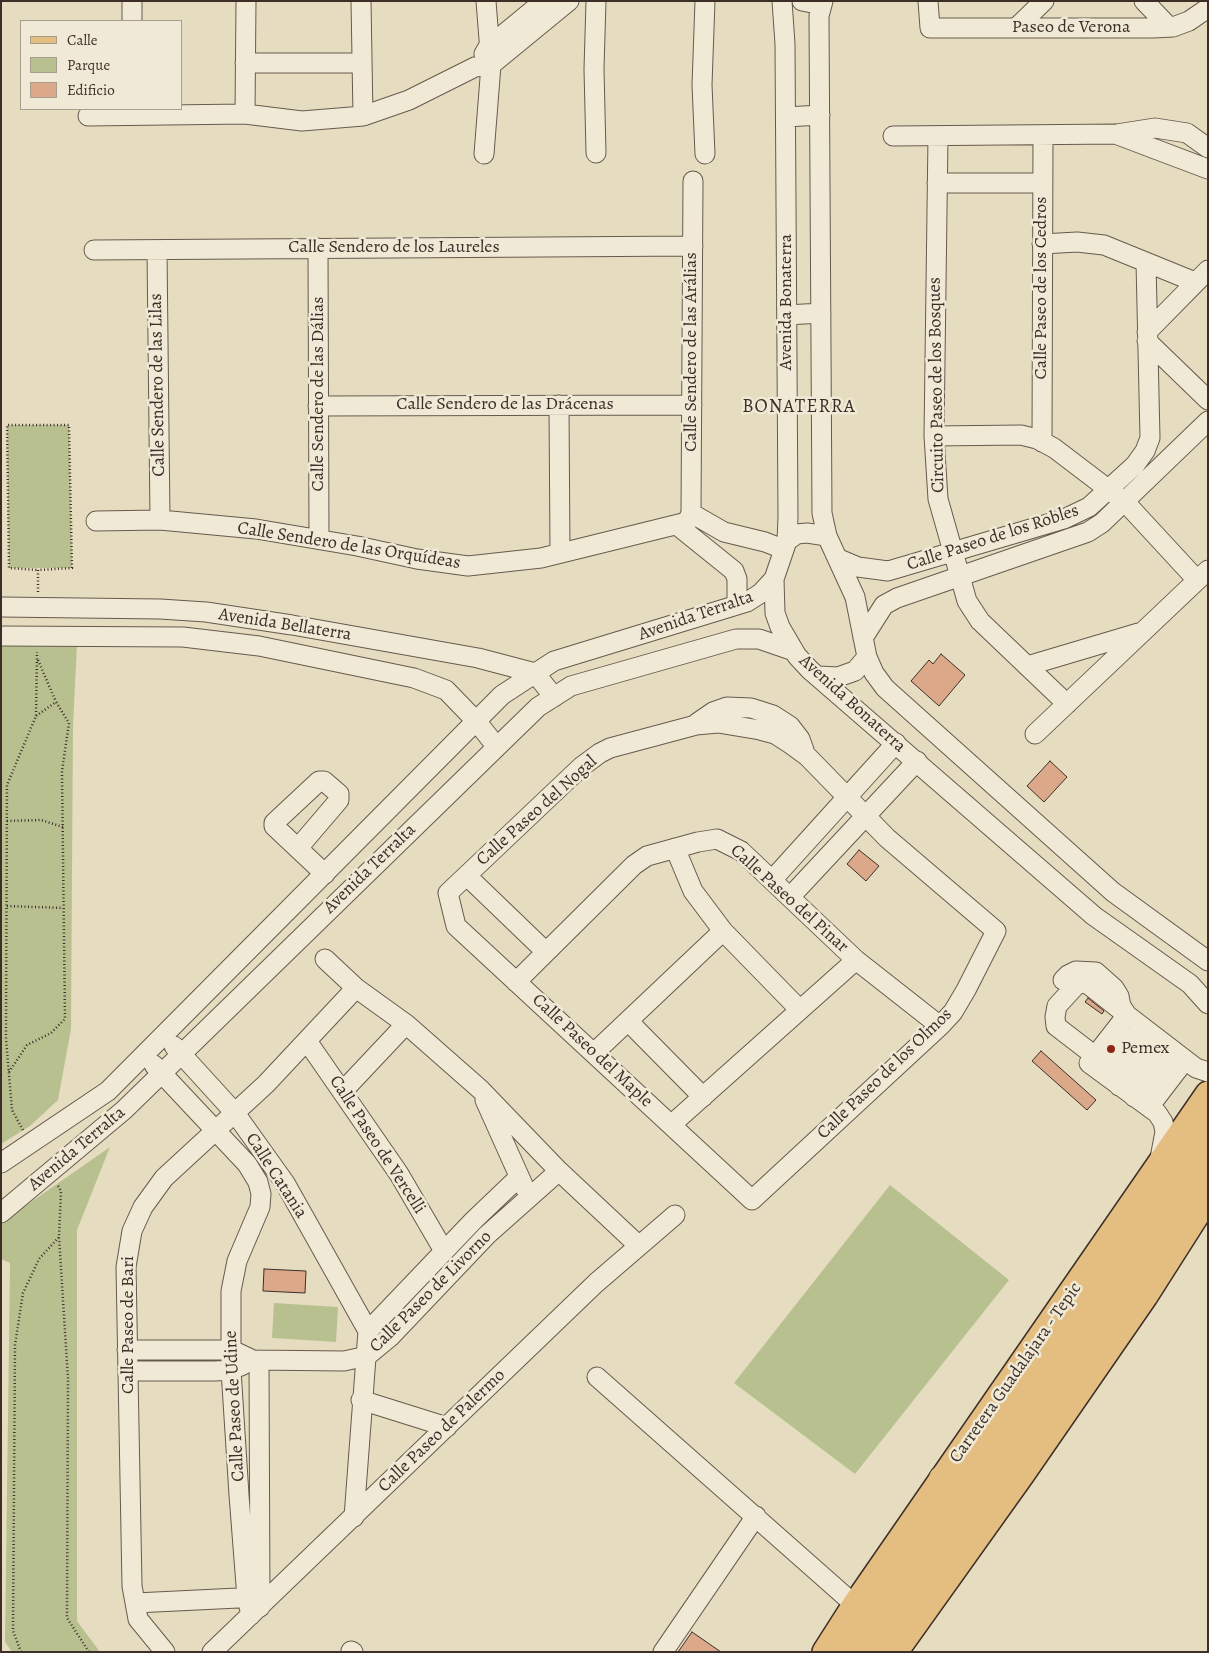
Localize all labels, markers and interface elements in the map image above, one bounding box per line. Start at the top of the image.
street label: Paseo de Verona [1012,17,1130,39]
legend [20,20,182,110]
text: Calle [67,30,97,50]
text: Parque [67,55,110,75]
text: Edificio [67,80,115,100]
street label: Calle Paseo de los Cedros [1031,197,1053,379]
street label: Avenida Bonaterra [776,234,798,370]
street label: Calle Sendero de los Laureles [288,237,500,259]
street label: Calle Sendero de las Arálias [681,252,703,452]
street label: Circuito Paseo de los Bosques [924,277,950,493]
street label: Calle Sendero de las Lilas [146,293,170,477]
street label: Calle Sendero de las Dálias [308,296,330,492]
street label: Calle Sendero de las Drácenas [396,394,614,416]
district label: BONATERRA [741,396,857,418]
street label: Calle Paseo de los Robles [904,500,1082,576]
street label: Calle Sendero de las Orquídeas [236,518,462,574]
street label: Avenida Terralta [636,586,756,646]
street label: Avenida Bellaterra [217,604,353,646]
street label: Avenida Bonaterra [794,650,910,758]
street label: Calle Paseo del Nogal [472,751,602,871]
street label: Avenida Terralta [319,820,421,918]
street label: Calle Paseo del Pinar [725,840,853,958]
street label: Calle Paseo del Maple [527,990,657,1112]
street label: Calle Paseo de los Olmos [813,1004,957,1144]
place label: Pemex [1121,1038,1169,1060]
marker: Pemex [1105,1043,1117,1055]
street label: Calle Paseo de Vercelli [324,1072,430,1218]
street label: Avenida Terralta [24,1102,130,1196]
street label: Calle Catania [240,1129,312,1223]
street label: Calle Paseo de Livorno [365,1226,497,1358]
street label: Calle Paseo de Bari [118,1256,140,1394]
street label: Carretera Guadalajara - Tepic [945,1279,1087,1467]
street label: Calle Paseo de Udine [220,1330,250,1482]
street label: Calle Paseo de Palermo [374,1365,510,1497]

